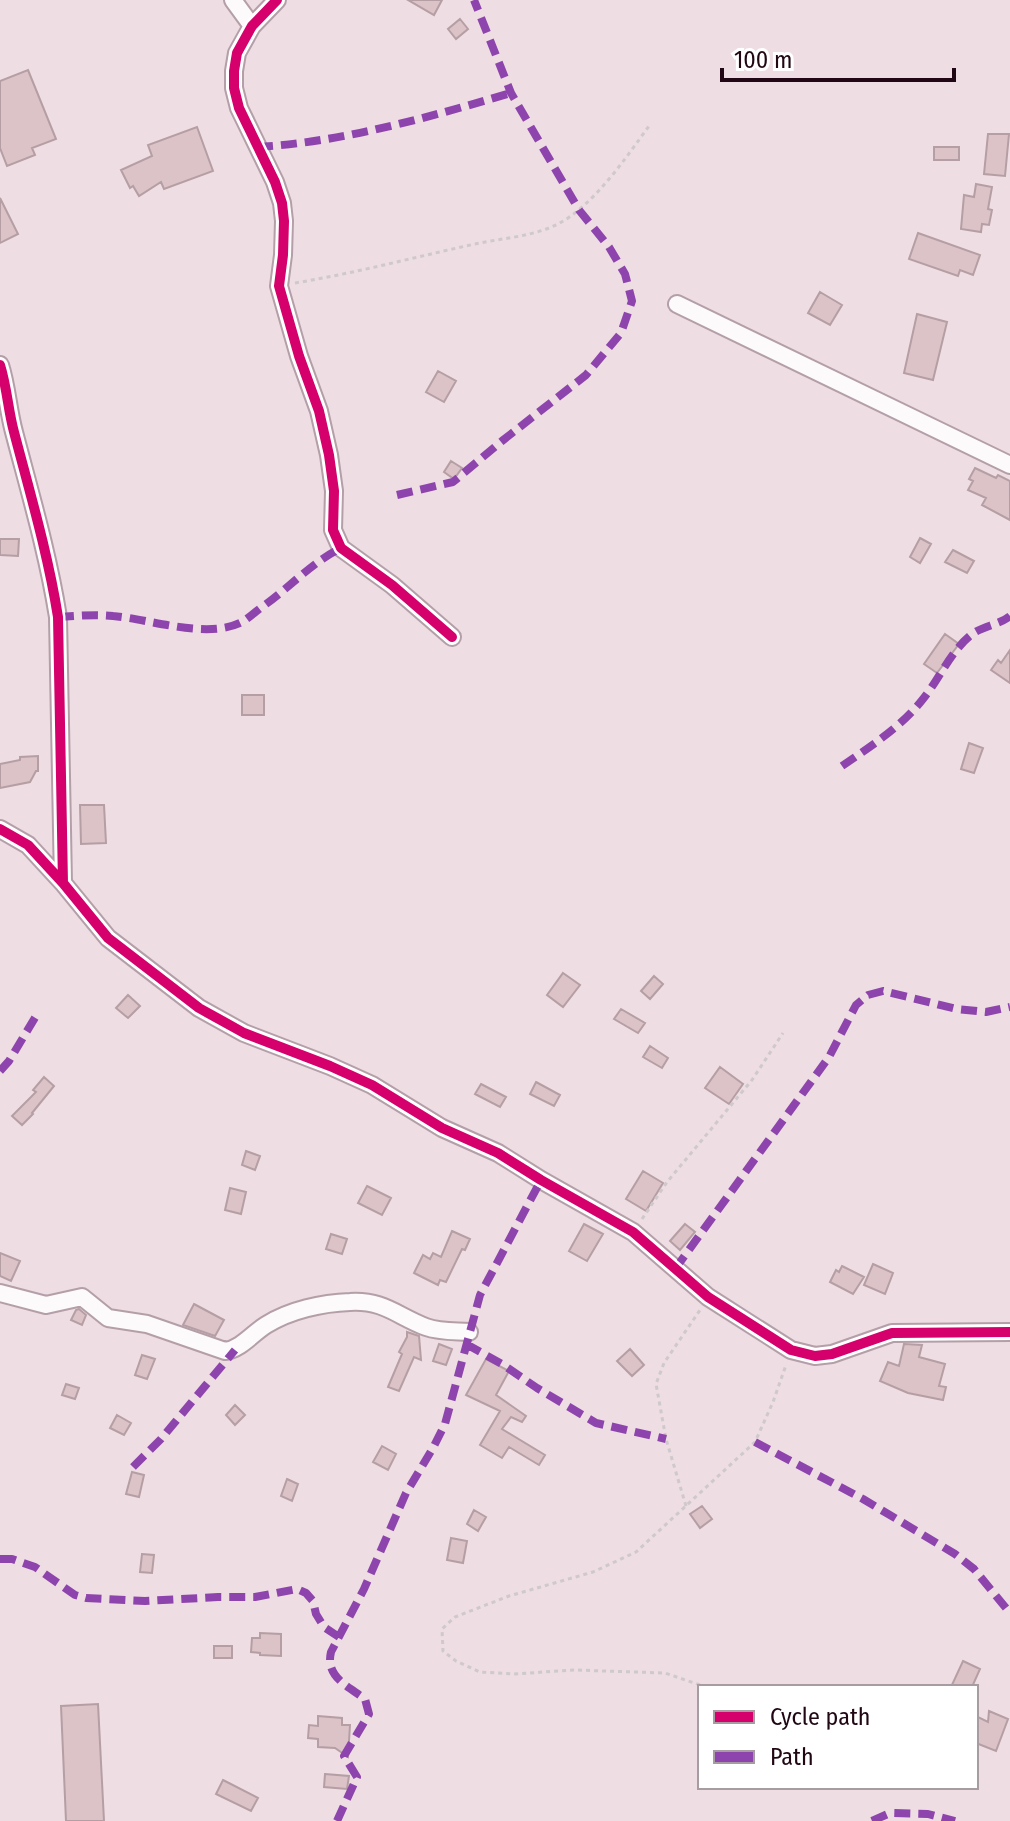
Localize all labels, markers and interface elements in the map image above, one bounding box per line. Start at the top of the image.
scale bar [722,32,954,82]
text: 100 m [734,46,792,74]
legend [698,1685,978,1789]
text: Cycle path [770,1703,870,1731]
text: Path [770,1743,814,1771]

